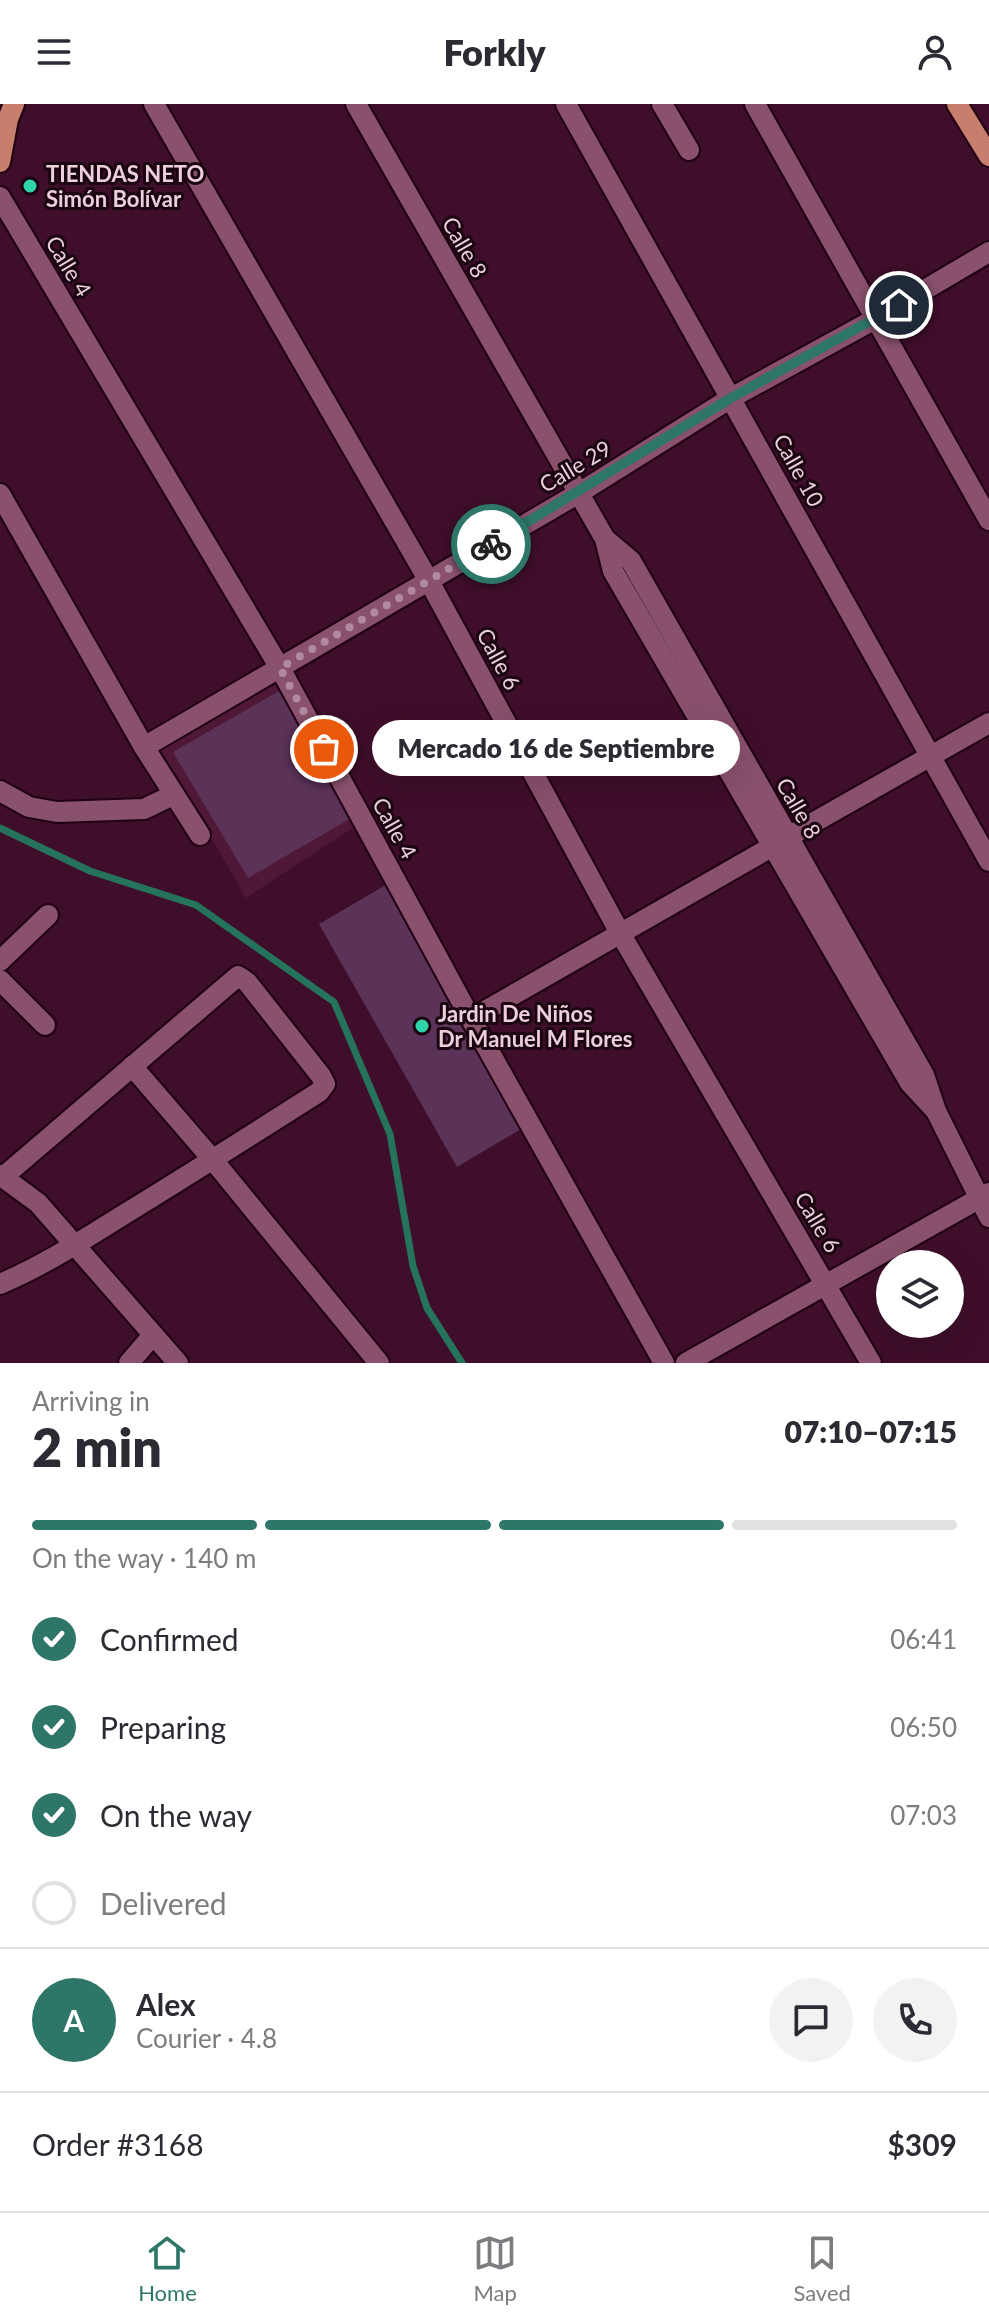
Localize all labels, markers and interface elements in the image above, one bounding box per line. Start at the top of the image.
icon: menu [32,30,76,74]
text: Forkly [443,30,546,74]
icon: person [913,30,957,74]
place label: TIENDAS NETO Simón Bolívar [46,160,204,212]
marker: TIENDAS NETO Simón Bolívar [21,177,39,195]
street label: Calle 8 [437,212,493,282]
street label: Calle 4 [40,231,98,301]
pin [865,271,933,339]
icon: home [877,283,921,327]
street label: Calle 10 [768,429,830,511]
street label: Calle 29 [534,434,616,498]
courier [451,504,531,584]
icon: bike [469,522,513,566]
street label: Calle 6 [472,624,526,694]
pin [290,715,358,783]
callout: Mercado 16 de Septiembre [372,721,740,777]
icon: bag [302,727,346,771]
text: Mercado 16 de Septiembre [398,732,714,764]
street label: Calle 8 [771,773,827,843]
street label: Calle 4 [367,793,423,864]
place label: Jardin De Niños Dr Manuel M Flores [438,1000,633,1052]
marker: Jardin De Niños Dr Manuel M Flores [413,1017,431,1035]
street label: Calle 6 [789,1187,847,1257]
map controls [876,1250,964,1338]
button: layers [876,1250,964,1338]
text: Arriving in [32,1385,150,1417]
text: 07:10–07:15 [784,1413,957,1449]
text: 2 min [32,1416,162,1478]
text: On the way · 140 m [32,1542,256,1574]
icon: check [32,1617,76,1661]
text: Confirmed [100,1621,239,1657]
text: 06:41 [890,1623,957,1655]
icon: check [32,1705,76,1749]
text: Preparing [100,1709,226,1745]
text: 06:50 [890,1711,957,1743]
icon: check [32,1793,76,1837]
text: On the way [100,1797,252,1833]
text: 07:03 [890,1799,957,1831]
text: Delivered [100,1885,227,1921]
button: chat [769,1978,853,2062]
button: phone [873,1978,957,2062]
text: Alex [136,1986,196,2022]
text: A [64,2002,84,2038]
text: Courier · 4.8 [136,2022,277,2054]
text: Order #3168 [32,2126,204,2162]
text: $309 [887,2126,957,2162]
tab: Home [138,2231,197,2306]
tab: Map [473,2231,517,2306]
tab: Saved [793,2231,851,2306]

